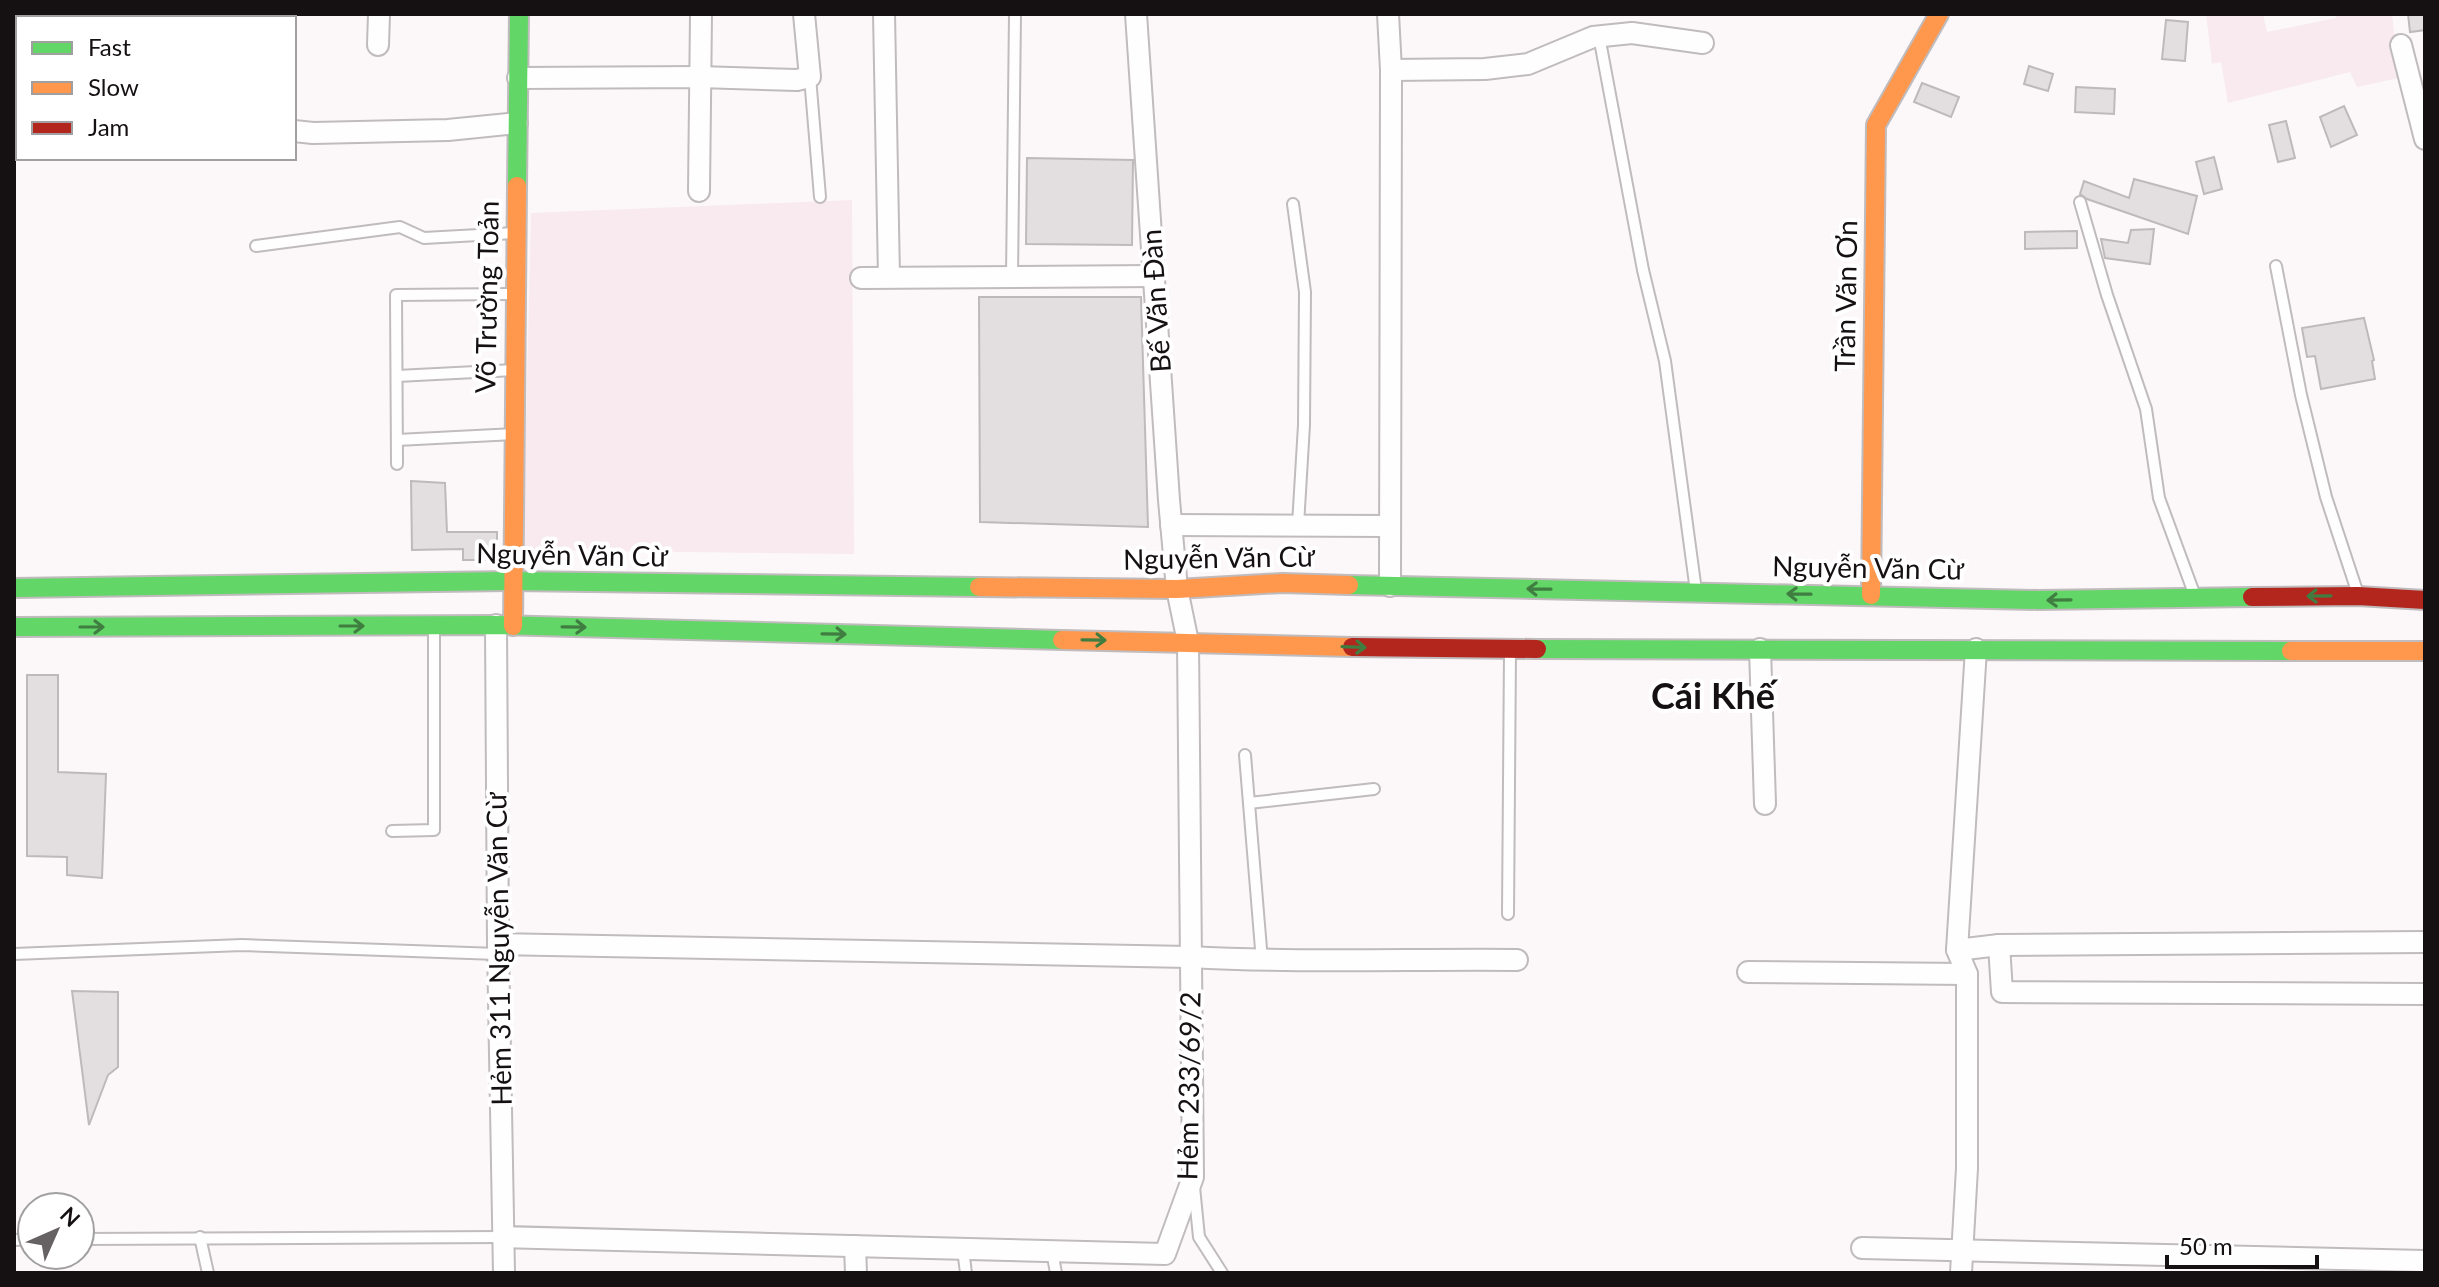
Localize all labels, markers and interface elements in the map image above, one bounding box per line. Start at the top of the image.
legend [16,16,296,160]
text: Fast [88,32,131,61]
text: Slow [88,72,139,101]
text: Jam [88,112,129,141]
street label: Võ Trường Toản [467,200,505,394]
street label: Trần Văn Ơn [1827,220,1863,372]
street label: Bế Văn Đàn [1133,228,1177,374]
street label: Nguyễn Văn Cừ [476,535,669,573]
street label: Nguyễn Văn Cừ [1123,538,1316,576]
street label: Nguyễn Văn Cừ [1772,548,1965,586]
one-way arrow [1526,581,1553,597]
one-way arrow [1786,586,1813,602]
one-way arrow [2306,589,2333,604]
one-way arrow [2046,592,2073,608]
one-way arrow [338,618,365,634]
one-way arrow [78,619,105,635]
one-way arrow [560,620,587,635]
one-way arrow [820,626,847,641]
one-way arrow [1080,632,1107,648]
one-way arrow [1340,640,1367,655]
district label: Cái Khế [1651,673,1779,717]
street label: Hẻm 311 Nguyễn Văn Cừ [478,791,518,1106]
street label: Hẻm 233/69/2 [1169,991,1207,1181]
north arrow [16,1191,96,1271]
text: N [55,1201,86,1232]
scale bar [2167,1219,2317,1269]
text: 50 m [2179,1231,2233,1260]

